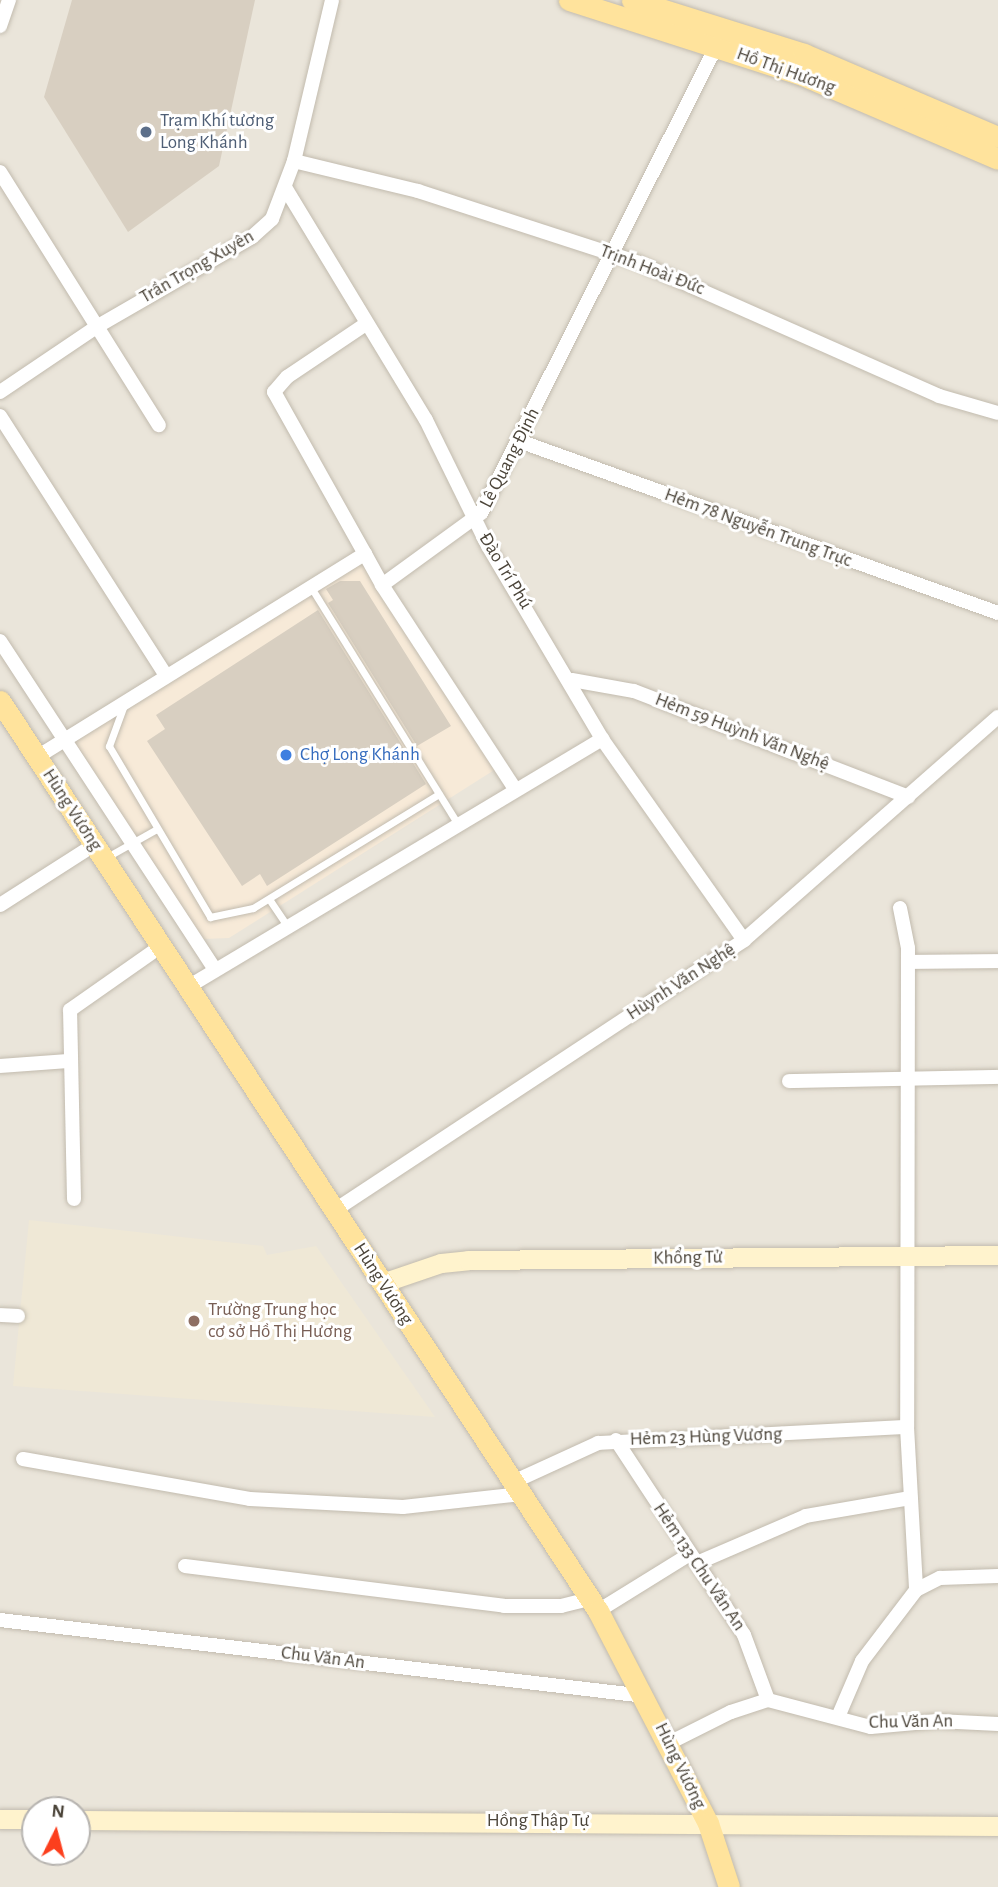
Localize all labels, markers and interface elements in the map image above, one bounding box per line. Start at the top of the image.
street label: Hồ Thị Hương [733,43,839,99]
place label: Trạm Khí tương Long Khánh [160,110,274,154]
marker: Trạm Khí tương Long Khánh [138,124,154,140]
street label: Trần Trọng Xuyên [136,225,258,309]
street label: Trịnh Hoài Đức [596,240,708,300]
street label: Lê Quang Định [475,404,545,512]
street label: Hẻm 78 Nguyễn Trung Trực [661,483,855,573]
street label: Đào Trí Phú [473,529,537,613]
street label: Hẻm 59 Huỳnh Văn Nghệ [652,688,832,776]
place label: Chợ Long Khánh [300,744,420,766]
marker: Chợ Long Khánh [278,747,294,763]
street label: Hùng Vương [37,765,107,855]
street label: Hùynh Văn Nghệ [622,938,740,1026]
street label: Hùng Vương [348,1239,418,1329]
street label: Khổng Tử [653,1246,723,1270]
place label: Trường Trung học cơ sở Hồ Thị Hương [208,1299,352,1343]
marker: Trường Trung học cơ sở Hồ Thị Hương [186,1313,202,1329]
street label: Hẻm 23 Hùng Vương [629,1423,783,1451]
street label: Hẻm 133 Chu Văn An [648,1499,750,1635]
street label: Chu Văn An [280,1642,366,1674]
street label: Chu Văn An [869,1710,953,1734]
street label: Hùng Vương [649,1719,711,1813]
north arrow [21,1796,91,1866]
text: N [50,1801,66,1822]
street label: Hồng Thập Tự [487,1810,589,1832]

